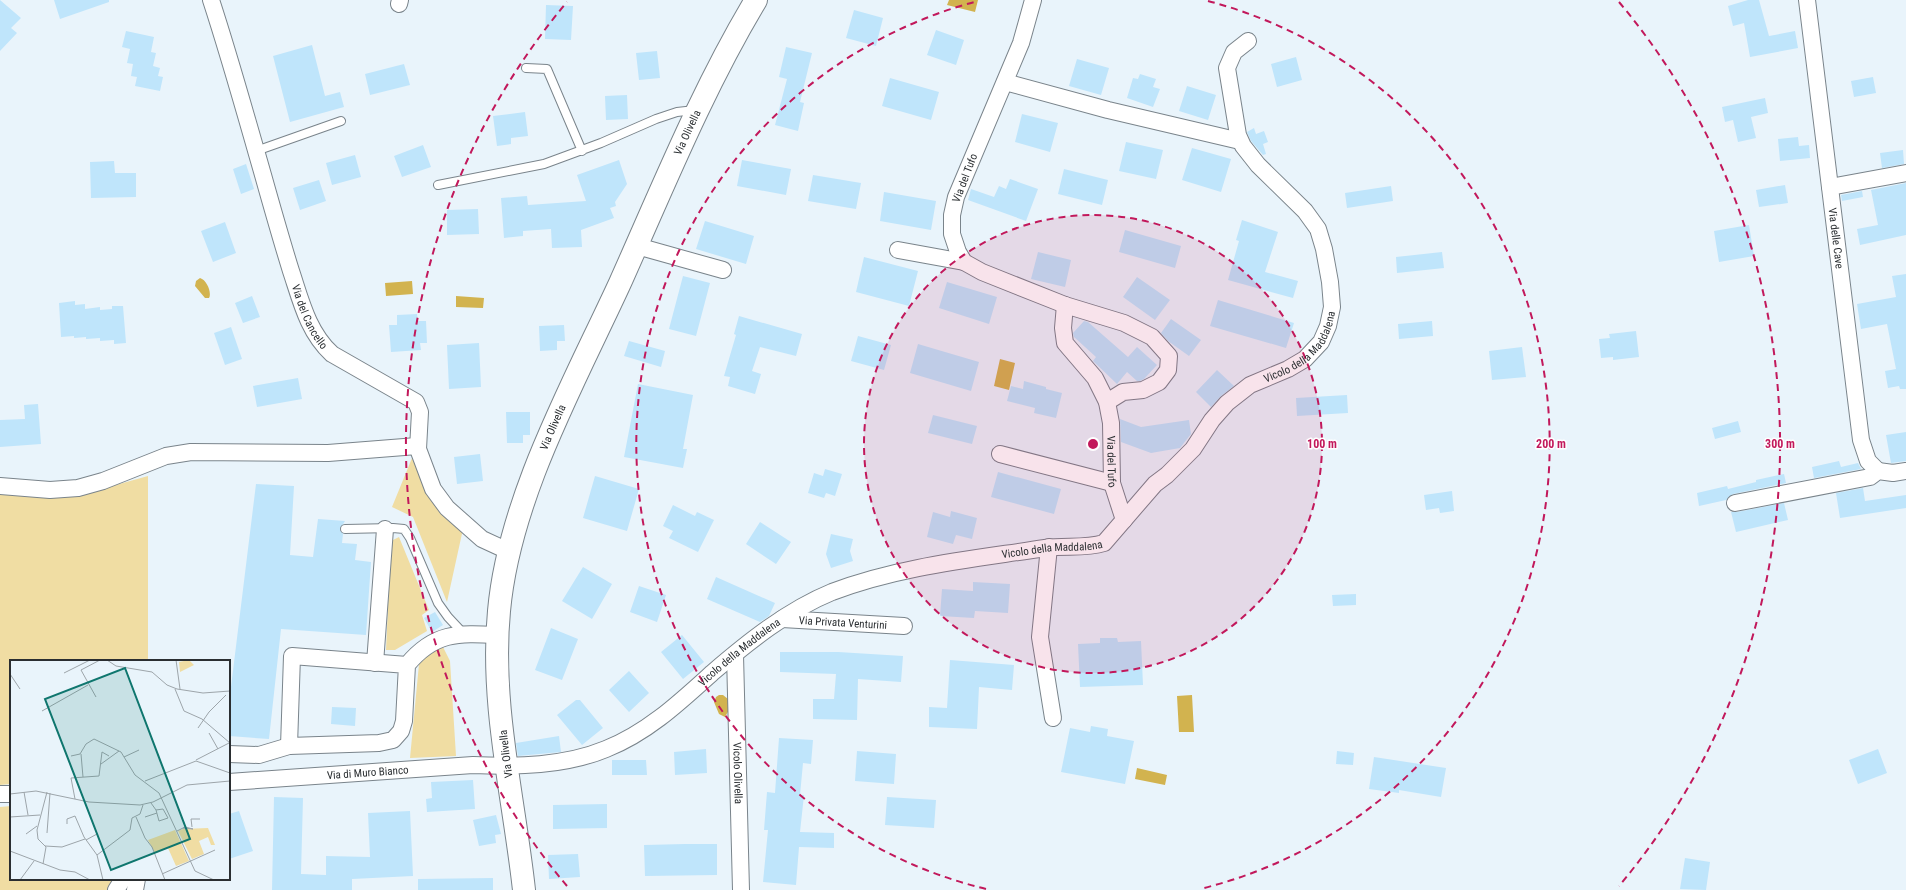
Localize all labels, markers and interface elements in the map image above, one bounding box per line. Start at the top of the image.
street label: Via Olivella [671,108,703,157]
street label: Via del Tufo [950,151,980,204]
street label: Via delle Cave [1826,207,1846,269]
street label: Via del Cancello [289,283,331,352]
street label: Vicolo della Maddalena [1262,310,1337,385]
street label: Via Olivella [537,402,568,452]
street label: Via del Tufo [1105,436,1120,489]
centre of rings [1086,437,1100,451]
text: 100 m [1307,437,1337,451]
text: 200 m [1536,437,1566,451]
text: 300 m [1765,437,1795,451]
street label: Vicolo della Maddalena [1001,537,1104,561]
street label: Via Privata Venturini [798,613,887,632]
street label: Vicolo della Maddalena [695,615,783,689]
inset map [10,660,230,880]
street label: Via Olivella [497,729,515,779]
street label: Vicolo Olivella [731,742,745,804]
street label: Via di Muro Bianco [326,763,409,782]

